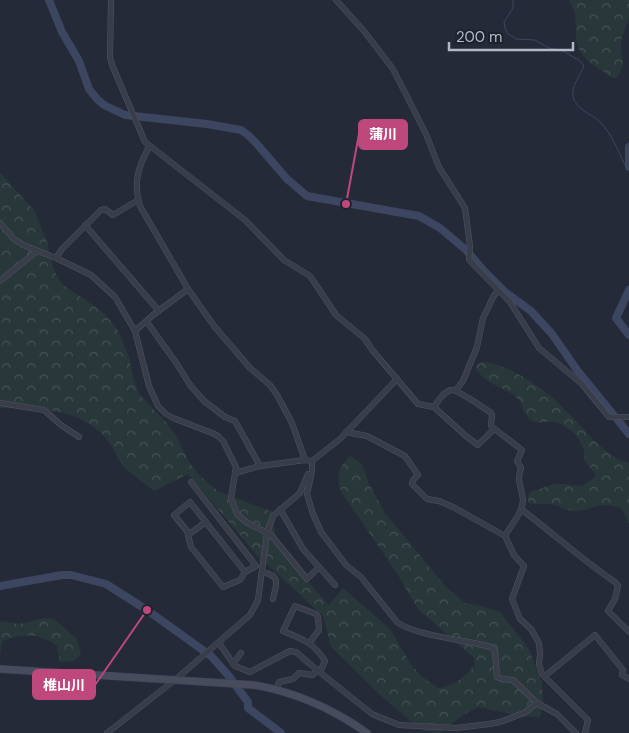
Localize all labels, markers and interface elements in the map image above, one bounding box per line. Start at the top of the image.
scale bar [449,20,573,52]
text: 200 m [456,27,502,47]
callout: 蒲川 [359,120,407,149]
text: 蒲川 [369,125,397,143]
callout: 椎山川 [33,670,95,699]
text: 椎山川 [43,676,85,694]

